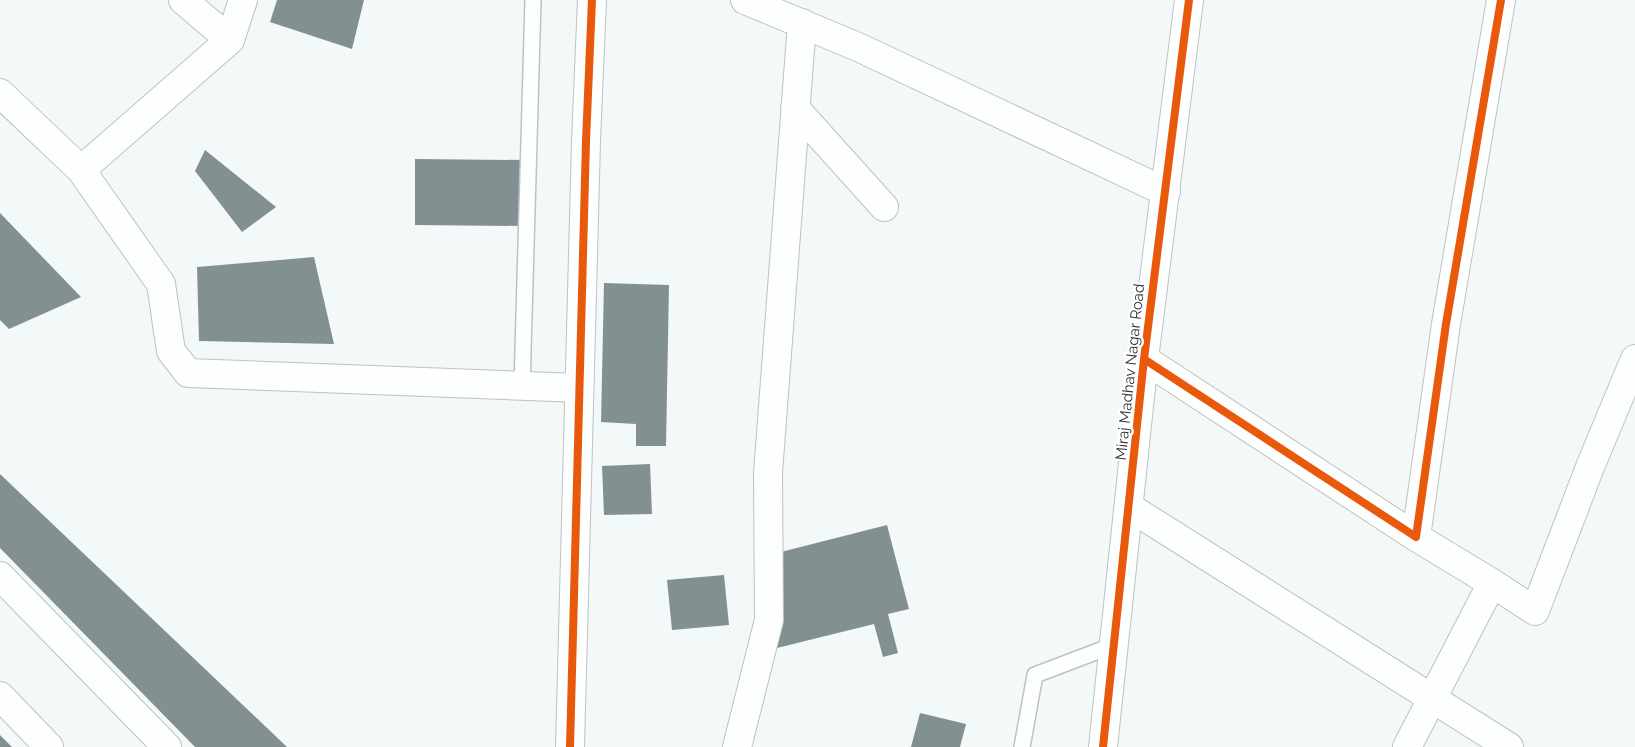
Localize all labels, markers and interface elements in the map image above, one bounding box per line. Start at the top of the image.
street label: Miraj Madhav Nagar Road [1112,283,1148,461]

